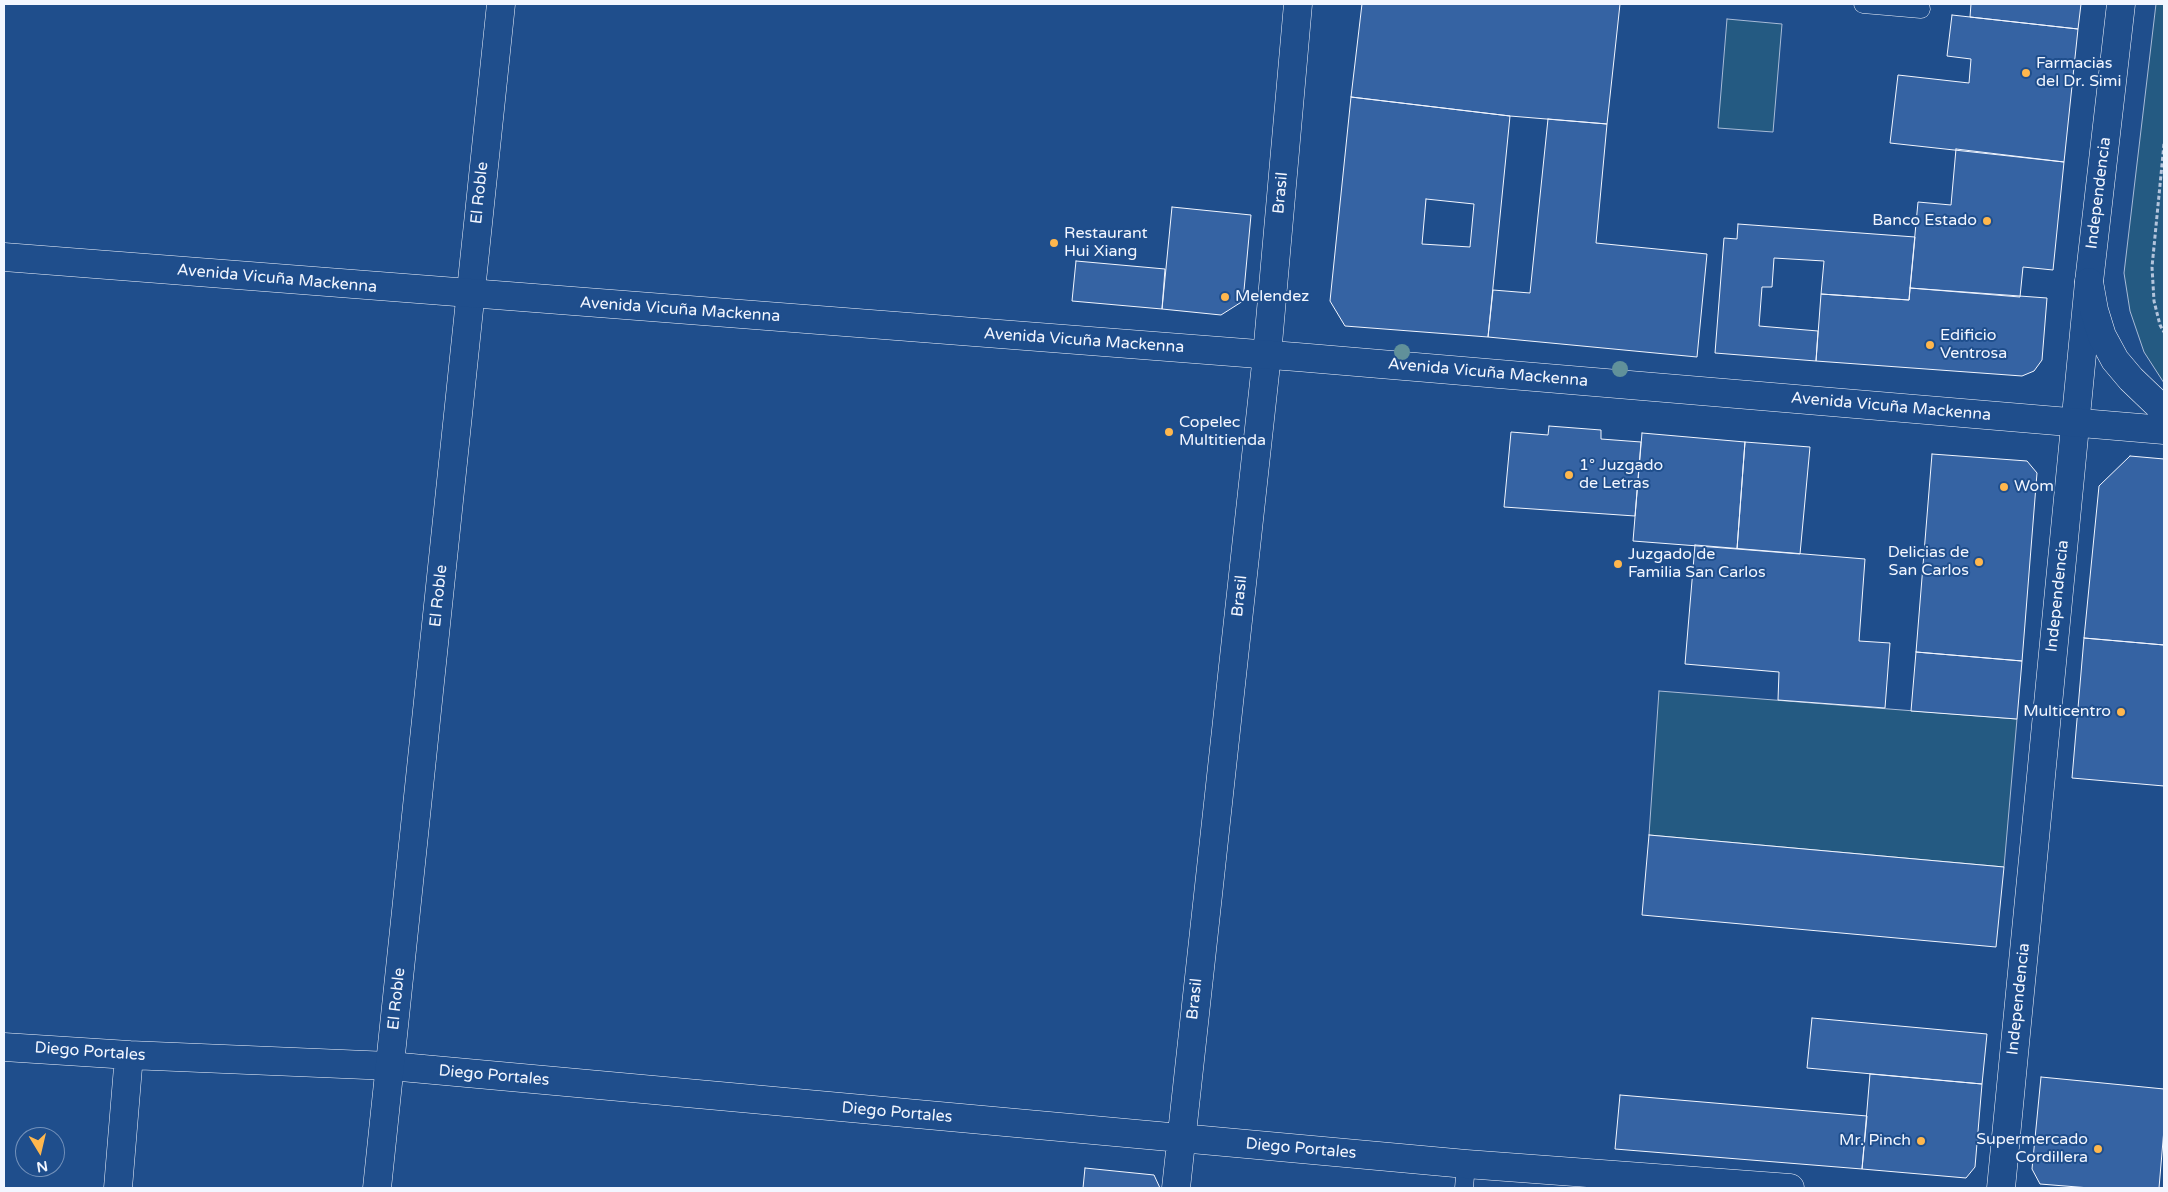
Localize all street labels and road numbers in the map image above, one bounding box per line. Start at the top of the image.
street label: Independencia [2083,136,2115,250]
street label: El Roble [467,161,493,225]
street label: Brasil [1270,171,1292,215]
street label: Avenida Vicuña Mackenna [176,261,378,297]
street label: Avenida Vicuña Mackenna [579,293,781,327]
street label: Avenida Vicuña Mackenna [983,324,1185,358]
street label: Avenida Vicuña Mackenna [1387,355,1589,391]
street label: Avenida Vicuña Mackenna [1790,389,1992,425]
street label: Independencia [2043,539,2073,653]
street label: El Roble [426,564,452,628]
street label: Brasil [1228,574,1252,618]
street label: Independencia [2004,942,2034,1056]
street label: El Roble [384,967,410,1031]
street label: Brasil [1183,977,1207,1021]
street label: Diego Portales [34,1039,146,1065]
street label: Diego Portales [438,1062,550,1090]
street label: Diego Portales [841,1099,953,1127]
street label: Diego Portales [1245,1135,1357,1163]

